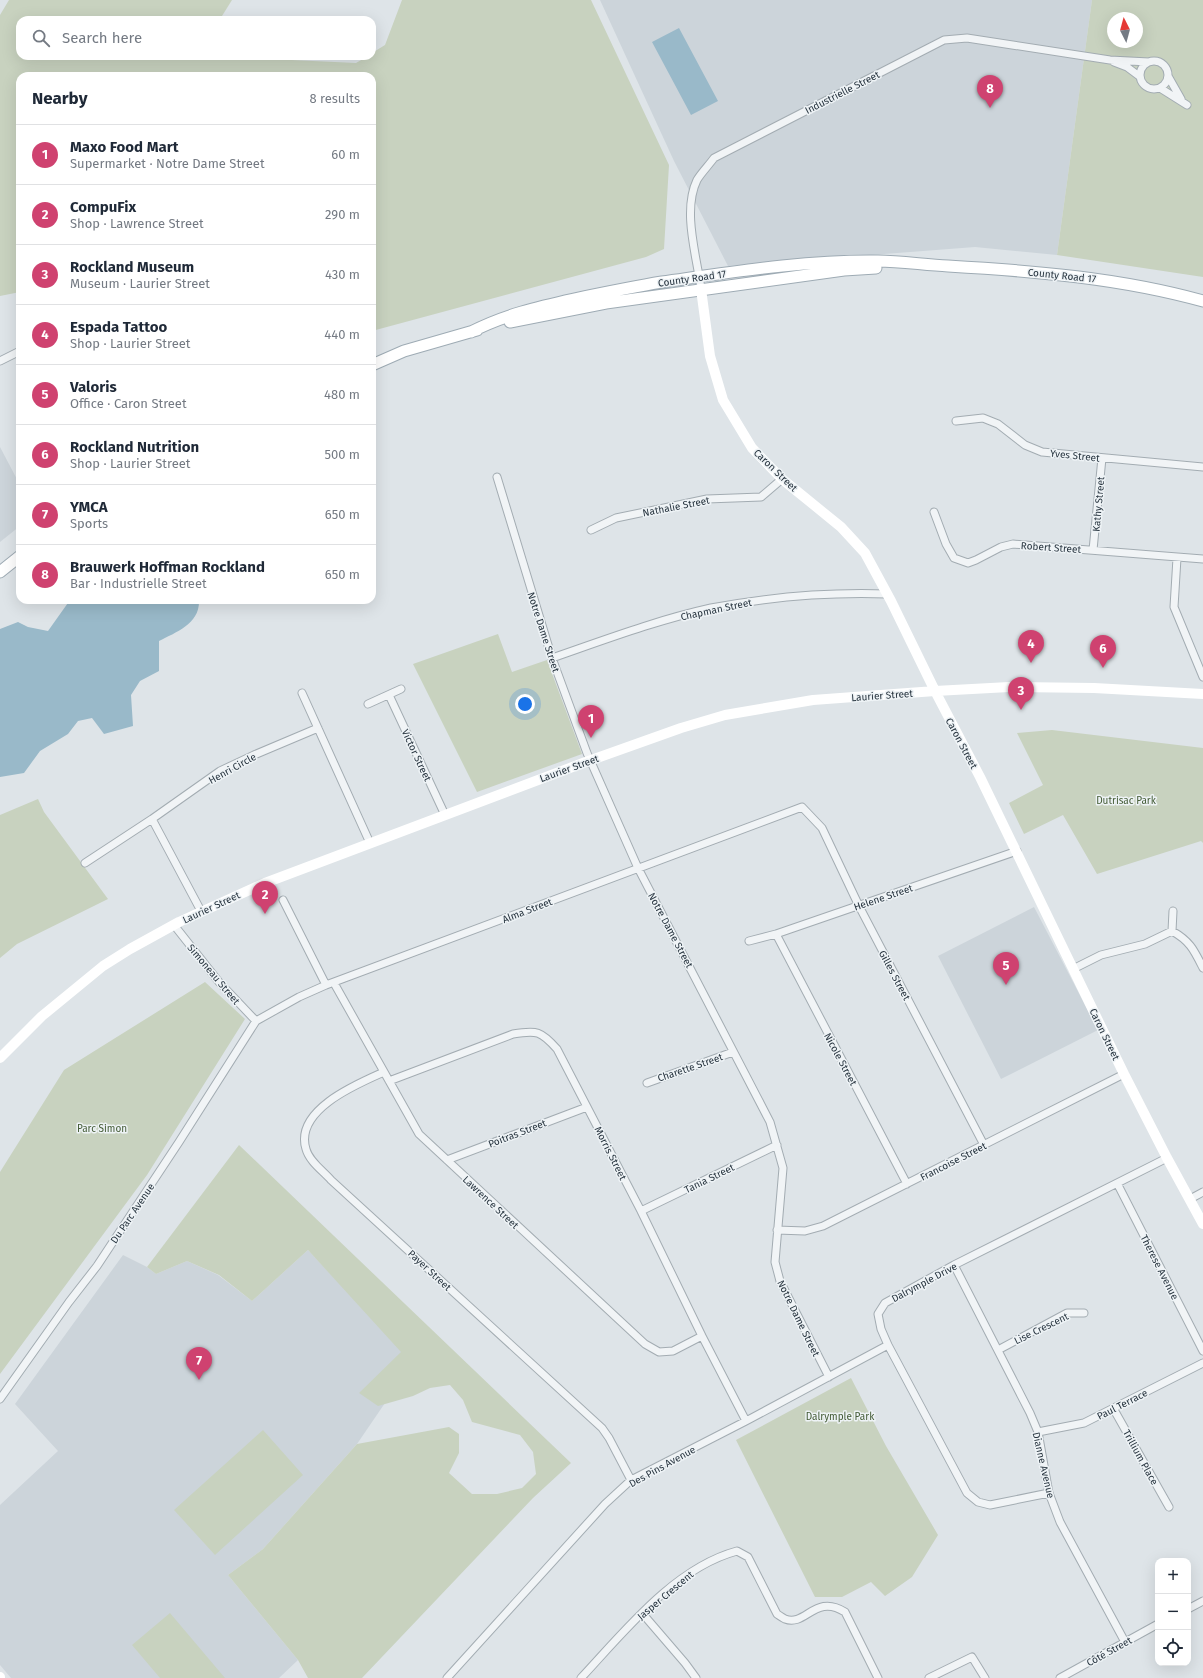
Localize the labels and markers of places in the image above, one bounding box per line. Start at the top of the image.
pin: 8 [977,75,1003,108]
pin: 4 [1018,630,1044,663]
pin: 6 [1090,635,1116,668]
pin: 3 [1008,677,1034,710]
pin: 1 [578,705,604,738]
pin: 2 [252,881,278,914]
pin: 5 [993,952,1019,985]
pin: 7 [186,1347,212,1380]

